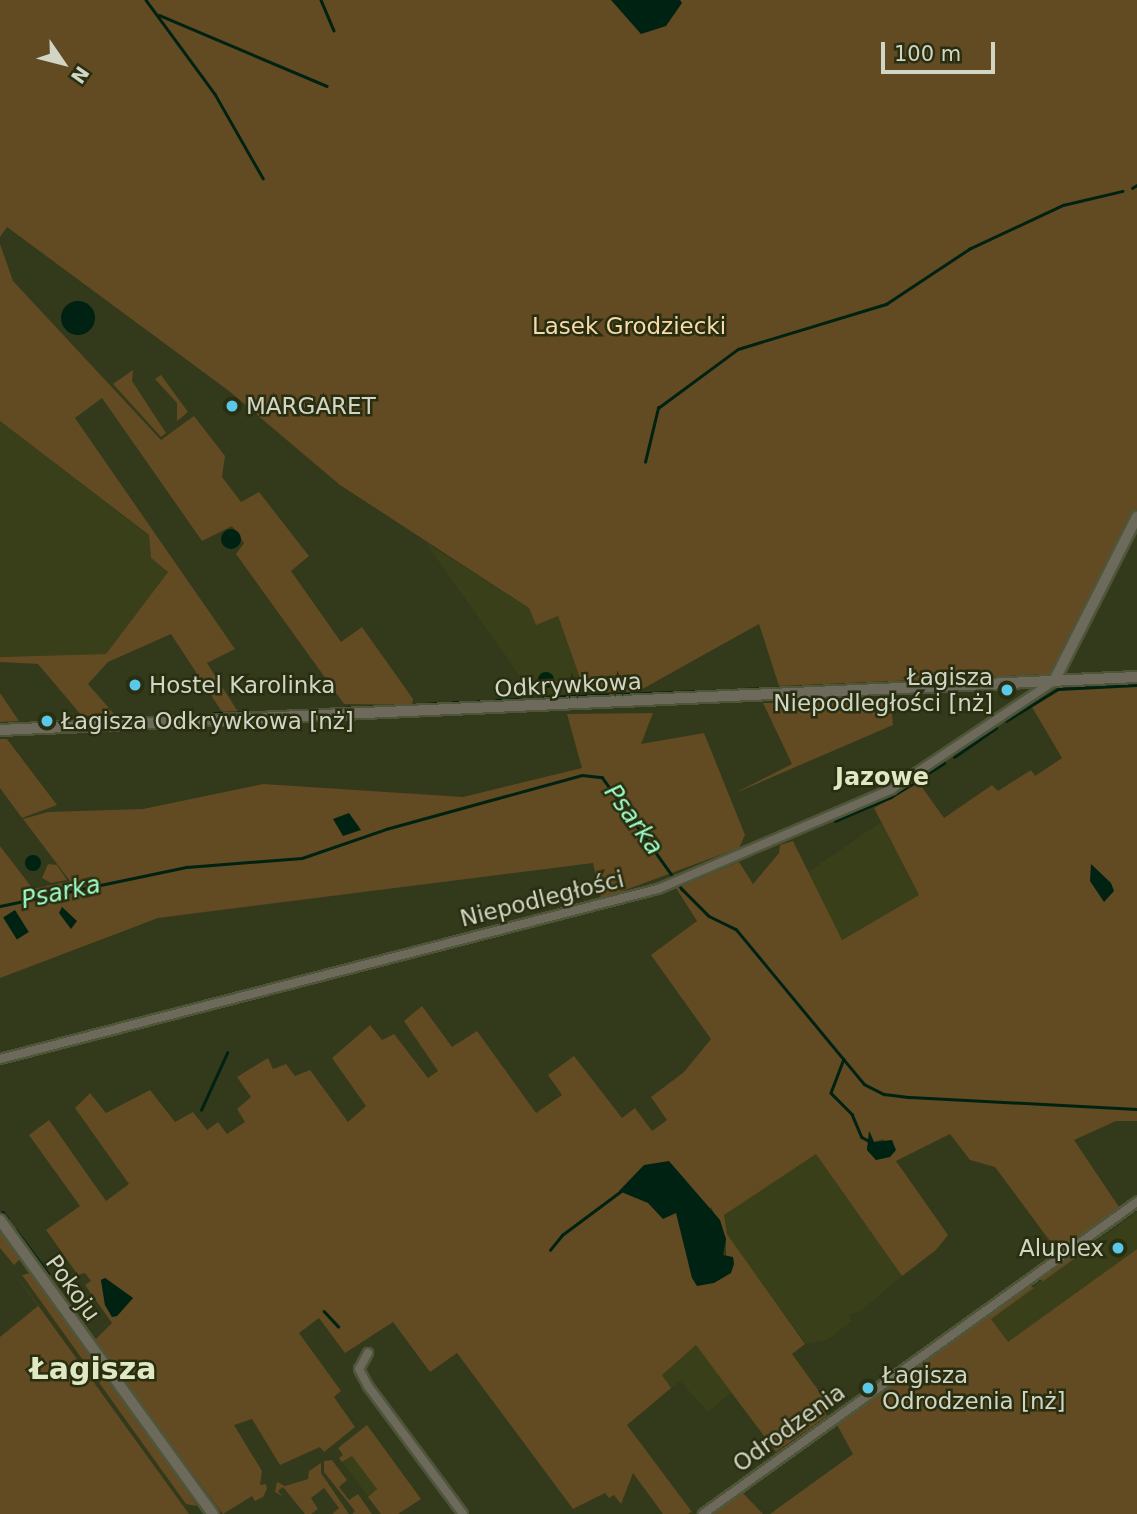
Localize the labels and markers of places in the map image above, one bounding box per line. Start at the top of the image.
place label: MARGARET [246,392,376,420]
marker: MARGARET [224,398,240,414]
place label: Łagisza Niepodległości [nż] [773,663,993,717]
place label: Hostel Karolinka [149,671,335,699]
marker: Hostel Karolinka [127,677,143,693]
marker: Łagisza Niepodległości [nż] [999,682,1015,698]
place label: Łagisza Odkrywkowa [nż] [61,707,354,735]
marker: Łagisza Odkrywkowa [nż] [39,713,55,729]
place label: Aluplex [1019,1234,1104,1262]
marker: Aluplex [1110,1240,1126,1256]
place label: Łagisza Odrodzenia [nż] [882,1361,1066,1415]
marker: Łagisza Odrodzenia [nż] [860,1380,876,1396]

